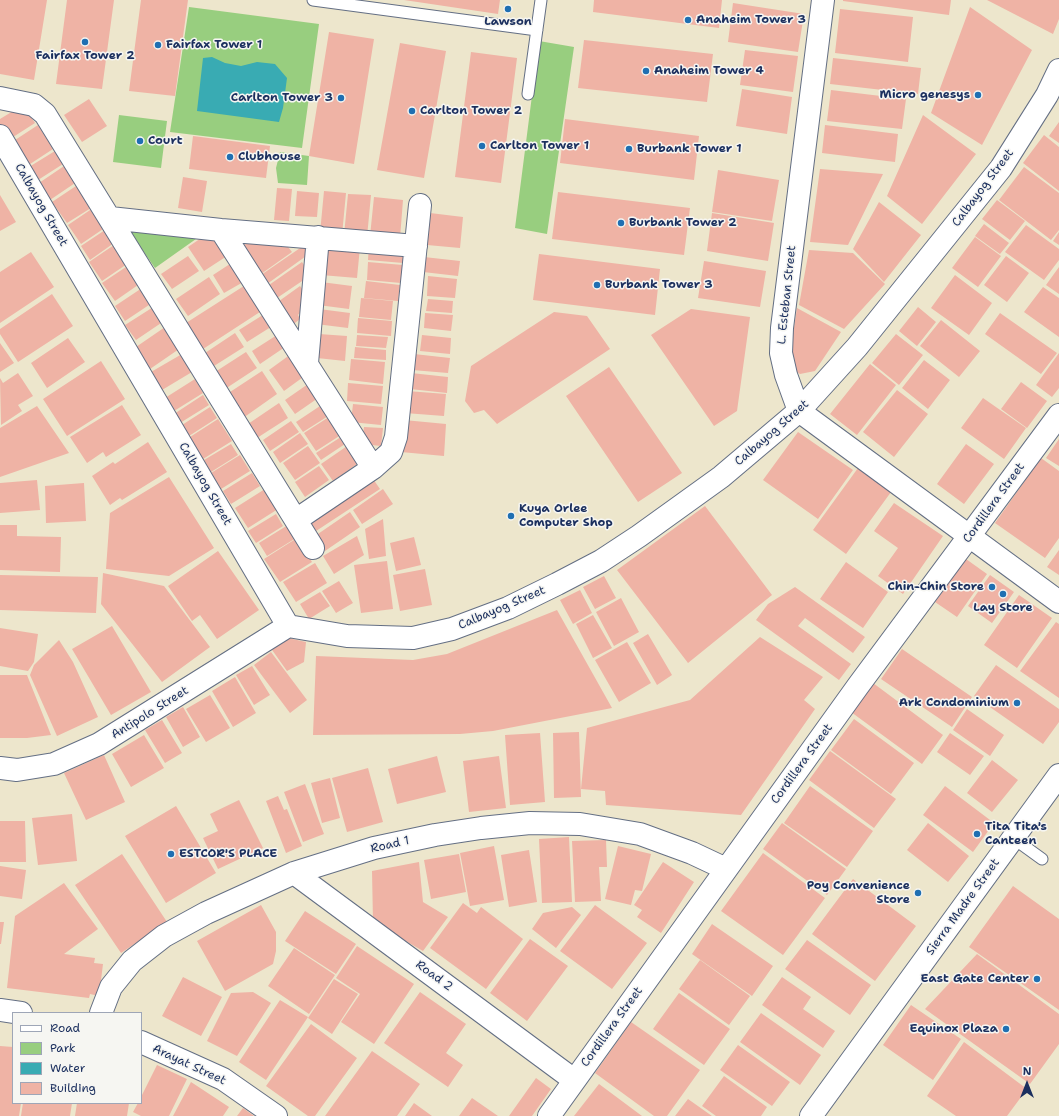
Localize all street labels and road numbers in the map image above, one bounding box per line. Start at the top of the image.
street label: Calbayog Street [949,146,1017,230]
street label: Calbayog Street [11,161,71,249]
street label: L. Esteban Street [775,245,799,345]
street label: Calbayog Street [732,397,812,469]
street label: Calbayog Street [175,440,235,528]
street label: Cordillera Street [960,460,1028,546]
street label: Calbayog Street [456,583,548,633]
street label: Antipolo Street [109,684,191,742]
street label: Cordillera Street [768,721,836,807]
street label: Road 1 [369,834,411,856]
street label: Sierra Madre Street [923,856,1003,958]
street label: Road 2 [413,958,455,994]
street label: Cordillera Street [578,984,646,1070]
street label: Arayat Street [150,1042,228,1088]

